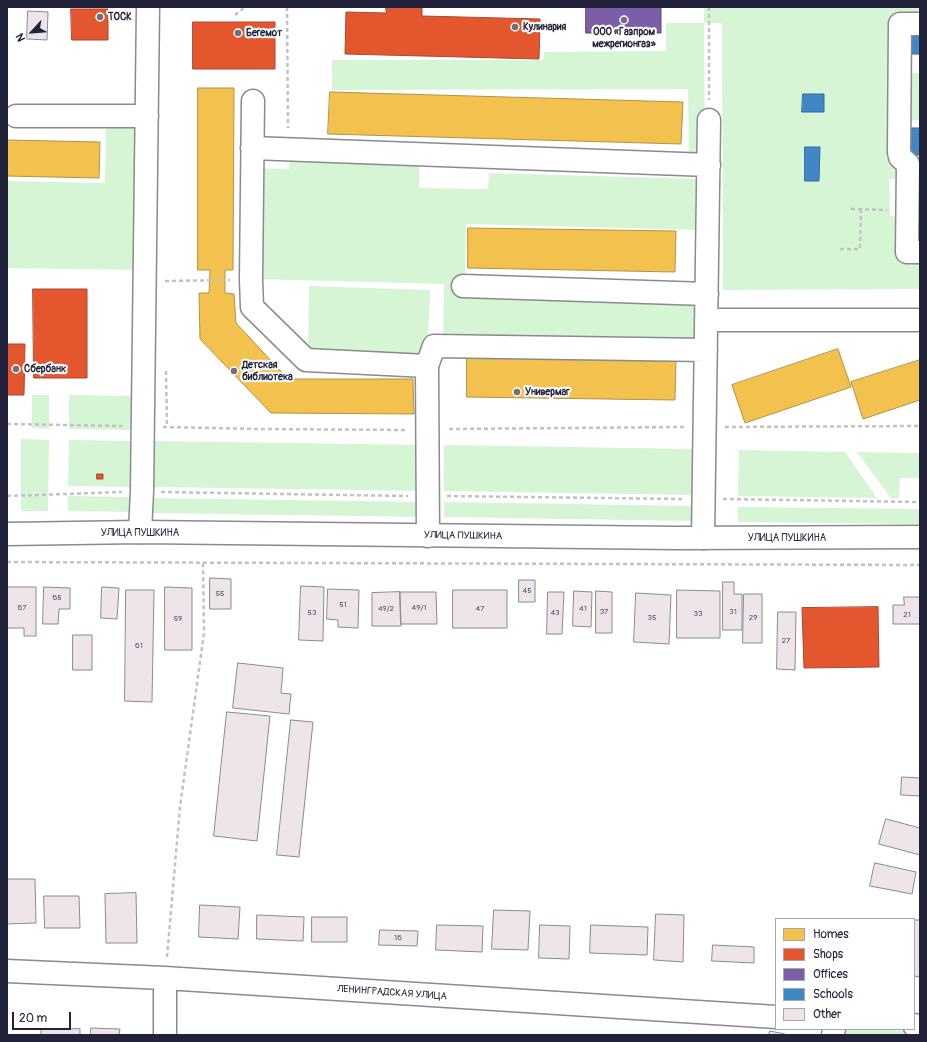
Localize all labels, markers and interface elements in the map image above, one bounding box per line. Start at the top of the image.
place label: ТОСК [108,11,132,23]
north arrow [12,12,52,52]
marker: ТОСК [95,12,105,22]
marker: ООО «Газпром межрегионгаз» [619,15,629,25]
place label: Кулинария [523,21,566,33]
marker: Кулинария [510,22,520,32]
place label: ООО «Газпром межрегионгаз» [592,26,656,50]
place label: Бегемот [246,27,282,39]
marker: Бегемот [233,28,243,38]
text: N [13,31,28,44]
place label: Детская библиотека [242,359,293,382]
place label: Сбербанк [24,363,66,375]
marker: Сбербанк [11,364,21,374]
marker: Детская библиотека [229,366,239,376]
place label: Универмаг [525,386,570,398]
marker: Универмаг [512,387,522,397]
street label: УЛИЦА ПУШКИНА [101,527,179,539]
street label: УЛИЦА ПУШКИНА [424,529,502,543]
street label: УЛИЦА ПУШКИНА [748,532,826,544]
house number: 45 [523,586,531,596]
house number: 55 [216,589,224,599]
house number: 65 [53,593,61,603]
house number: 51 [339,600,347,610]
house number: 67 [18,603,26,613]
house number: 49/1 [412,603,426,613]
house number: 49/2 [378,604,394,614]
house number: 47 [476,604,484,614]
house number: 41 [579,604,587,614]
house number: 37 [600,607,608,617]
house number: 31 [729,607,737,617]
house number: 53 [308,608,316,618]
house number: 43 [550,608,560,618]
house number: 33 [694,609,702,619]
house number: 21 [903,610,911,620]
house number: 35 [648,613,656,623]
house number: 29 [749,613,757,623]
house number: 59 [174,614,182,624]
house number: 27 [782,636,790,646]
house number: 61 [135,641,143,651]
legend [775,918,915,1030]
text: Homes [813,927,849,942]
house number: 16 [394,933,402,943]
text: Shops [813,947,843,962]
text: Offices [813,967,848,982]
street label: ЛЕНИНГРАДСКАЯ УЛИЦА [337,983,447,1003]
text: Schools [813,987,853,1002]
scale bar [14,1004,73,1030]
text: Other [813,1007,841,1022]
text: 20 m [19,1011,47,1026]

